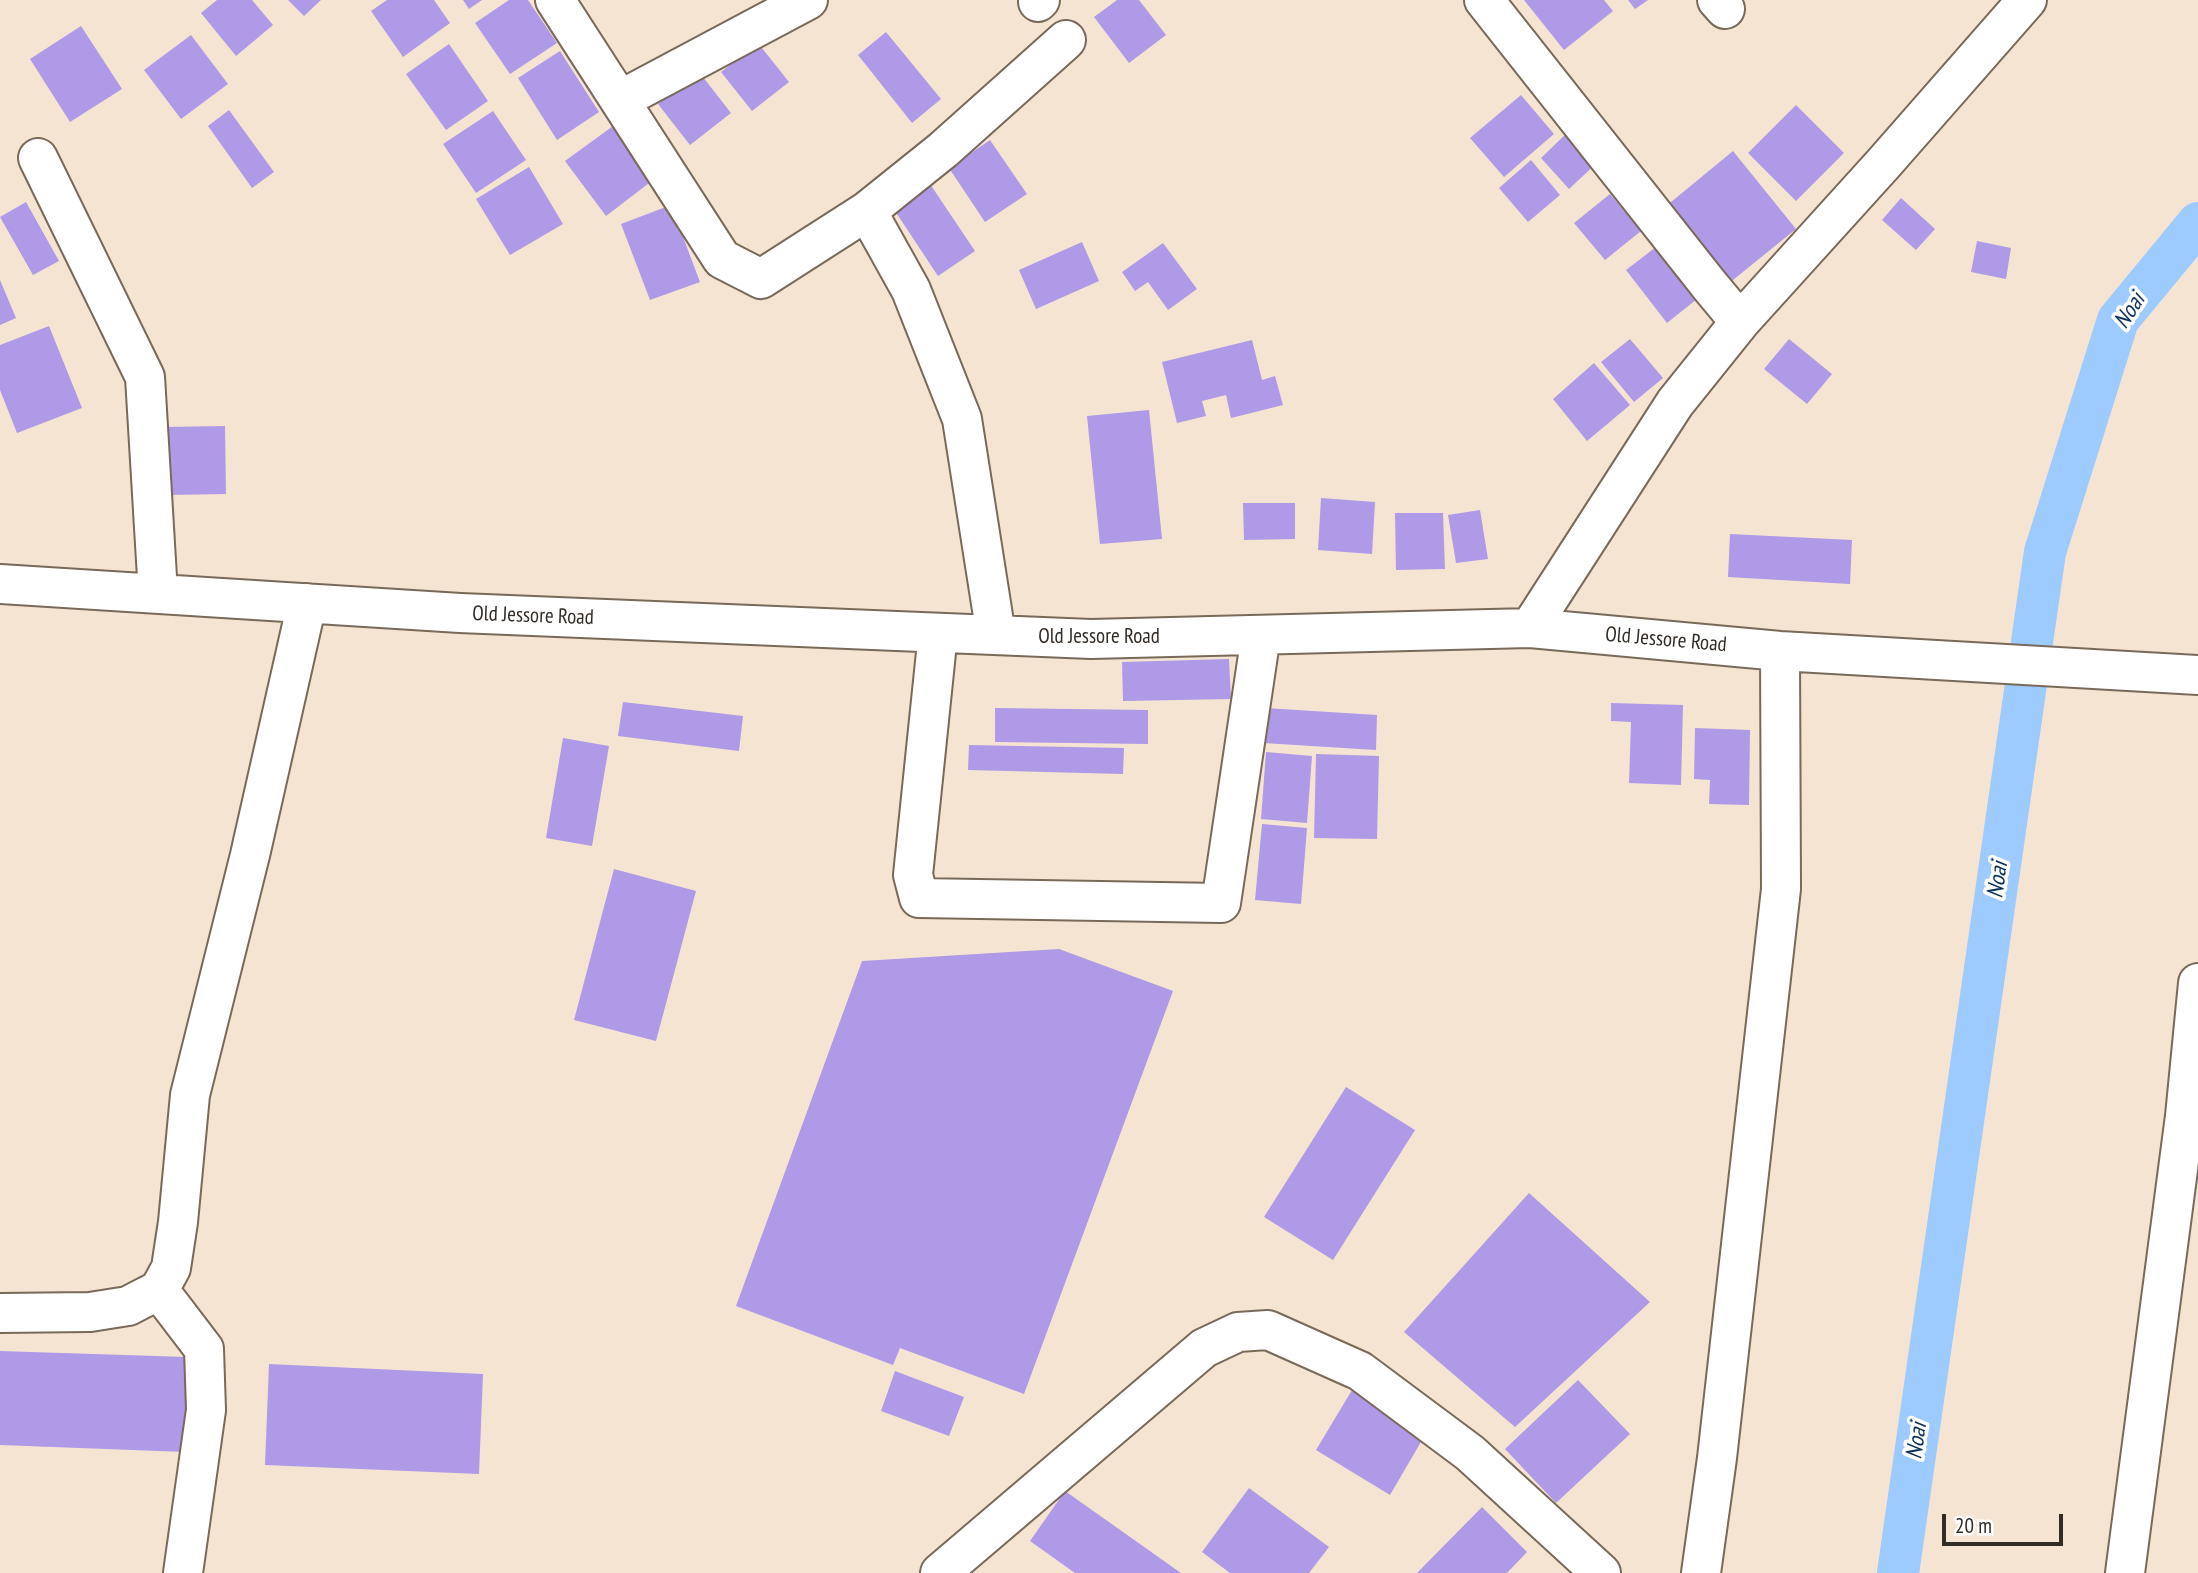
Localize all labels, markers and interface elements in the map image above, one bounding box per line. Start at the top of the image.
water label: Noai [2108,288,2152,334]
street label: Old Jessore Road [472,601,594,631]
street label: Old Jessore Road [1604,622,1728,658]
street label: Old Jessore Road [1038,624,1160,650]
water label: Noai [1982,860,2014,900]
water label: Noai [1901,1421,1933,1461]
scale bar [1946,1500,2067,1544]
text: 20 m [1955,1512,1992,1539]

